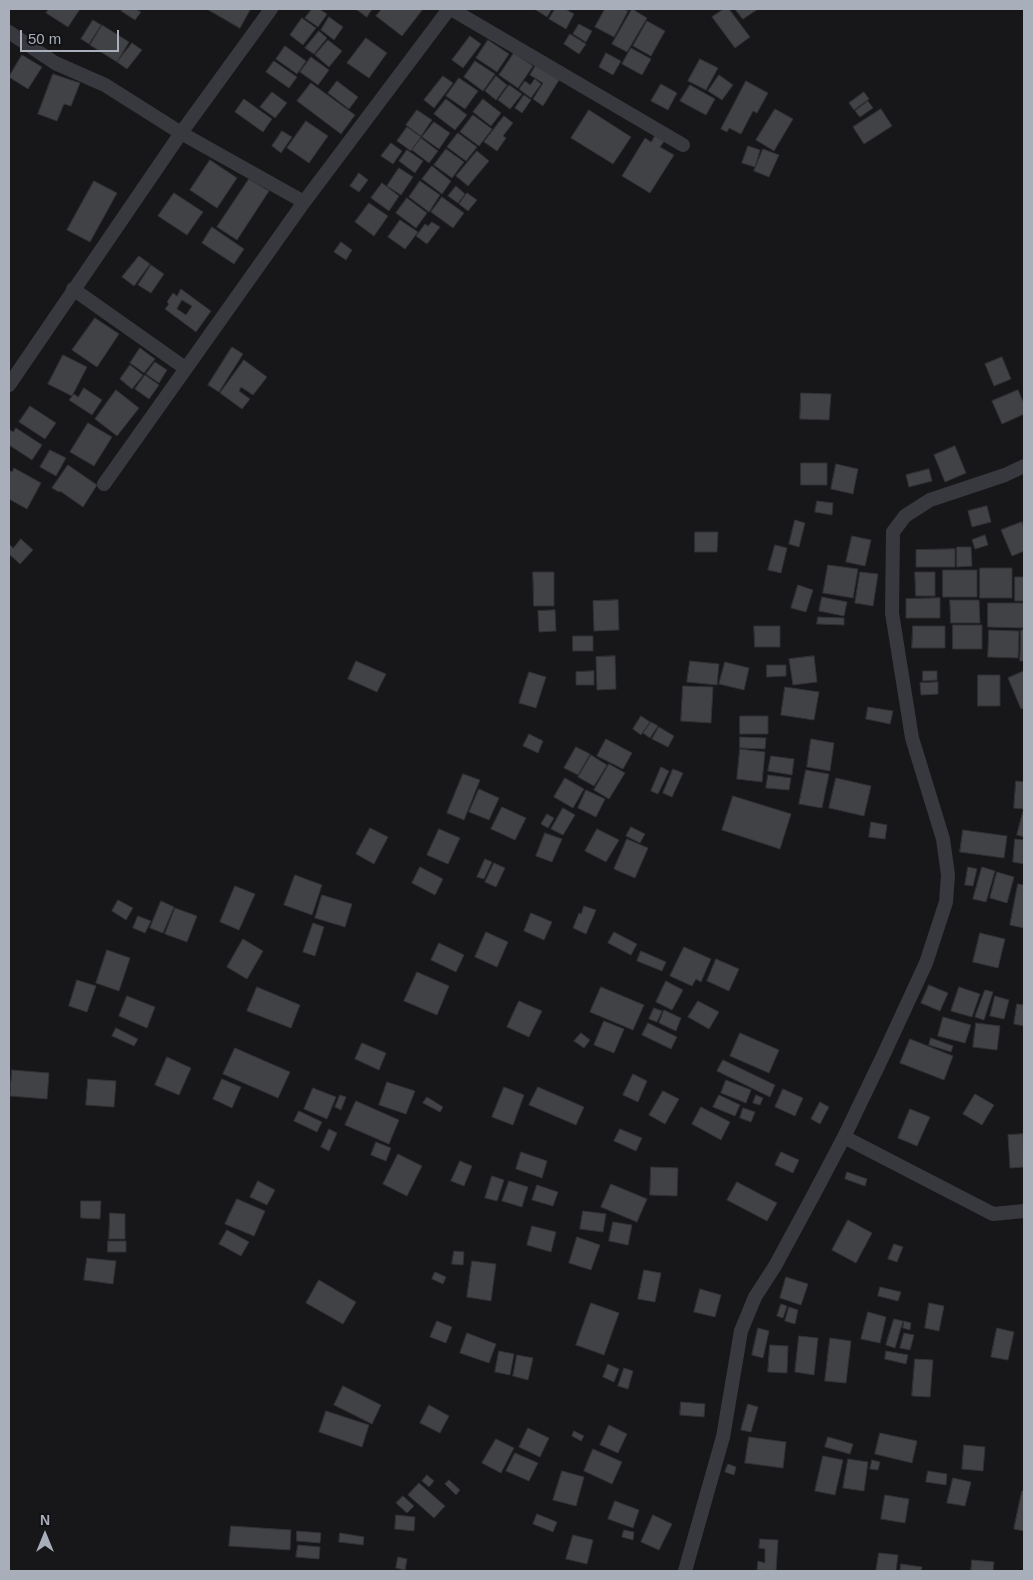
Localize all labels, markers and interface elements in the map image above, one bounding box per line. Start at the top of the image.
scale bar [22,20,121,52]
text: 50 m [28,30,61,47]
north arrow [20,1510,70,1560]
text: N [40,1512,50,1528]

